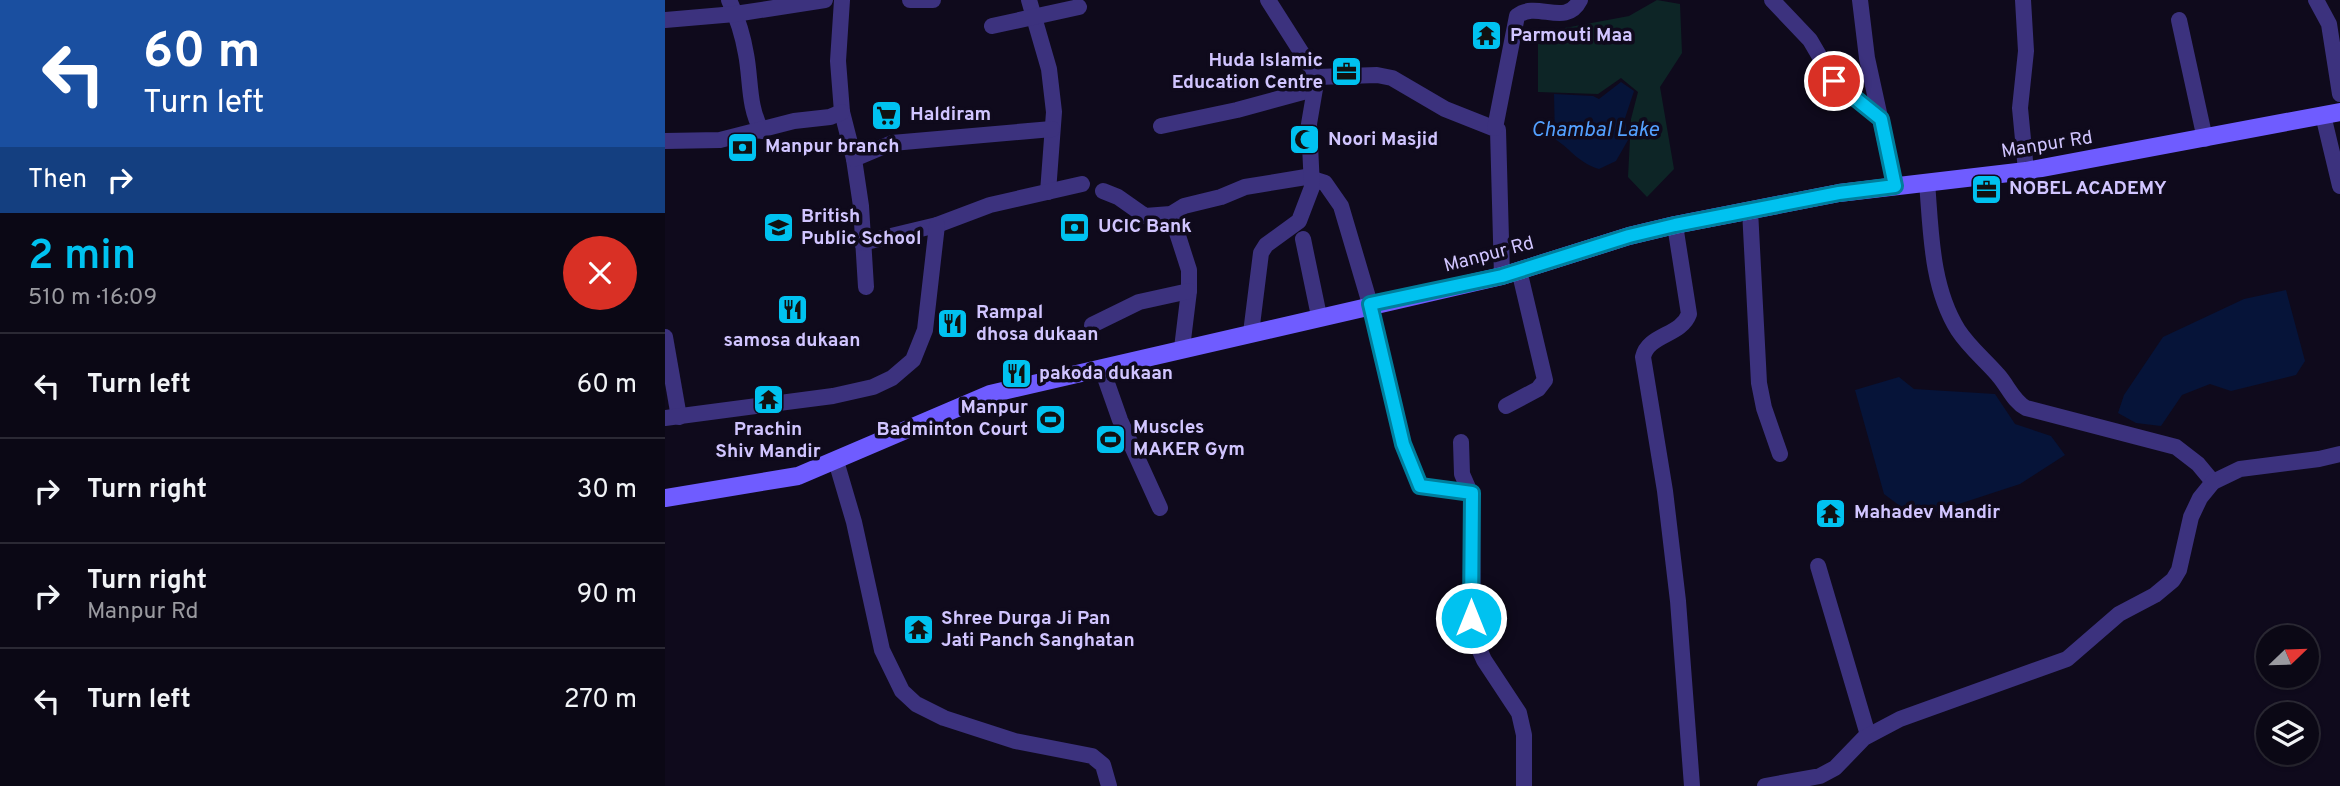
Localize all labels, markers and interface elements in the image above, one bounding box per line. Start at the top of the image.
temple icon: Parmouti Maa [1470,19,1504,53]
text: 60 m [143,23,261,85]
place label: Parmouti Maa [1510,24,1633,48]
icon: left [28,28,119,119]
place label: Huda Islamic Education Centre [1172,49,1323,95]
pin [1804,51,1864,111]
office icon: Huda Islamic Education Centre [1329,55,1363,89]
icon: arrive [1815,62,1853,100]
text: Turn left [143,84,264,124]
supermarket icon: Haldiram [870,98,904,132]
place label: Haldiram [910,103,991,127]
water label: Chambal Lake [1531,117,1660,144]
mosque icon: Noori Masjid [1288,123,1322,157]
street label: Manpur Rd [2000,126,2094,164]
place label: Noori Masjid [1328,128,1438,152]
bank icon: Manpur branch [725,130,759,164]
place label: Manpur branch [765,135,899,159]
icon: right [101,161,139,199]
text: Then [28,164,87,197]
office icon: NOBEL ACADEMY [1969,172,2003,206]
place label: NOBEL ACADEMY [2009,177,2167,201]
place label: British Public School [801,205,921,251]
bank icon: UCIC Bank [1058,210,1092,244]
school or university icon: British Public School [761,211,795,245]
place label: UCIC Bank [1098,215,1192,239]
text: 2 min [28,231,136,284]
street label: Manpur Rd [1441,231,1537,279]
button: close [563,236,637,310]
text: 510 m · 16:09 [28,284,157,313]
restaurant icon: samosa dukaan [775,293,809,327]
place label: Rampal dhosa dukaan [976,301,1099,347]
restaurant icon: Rampal dhosa dukaan [936,307,970,341]
place label: samosa dukaan [724,329,860,353]
restaurant icon: pakoda dukaan [999,357,1033,391]
place label: pakoda dukaan [1039,362,1173,386]
icon: left [28,367,66,405]
text: Turn left [87,369,191,402]
text: 60 m [577,369,637,402]
temple icon: Prachin Shiv Mandir [751,382,785,416]
place label: Manpur Badminton Court [877,396,1028,442]
sports icon: Manpur Badminton Court [1034,402,1068,436]
place label: Muscles MAKER Gym [1133,416,1245,462]
place label: Prachin Shiv Mandir [715,418,821,464]
sports icon: Muscles MAKER Gym [1093,422,1127,456]
icon: right [28,472,66,510]
text: Turn right [87,474,207,507]
text: 30 m [577,474,637,507]
temple icon: Mahadev Mandir [1814,496,1848,530]
place label: Mahadev Mandir [1854,501,2000,525]
text: Turn right [87,565,207,598]
icon: right [28,577,66,615]
text: 90 m [577,579,637,612]
position arrow [1434,581,1508,655]
text: Manpur Rd [87,598,199,627]
place label: Shree Durga Ji Pan Jati Panch Sanghatan [941,607,1135,653]
temple icon: Shree Durga Ji Pan Jati Panch Sanghatan [901,613,935,647]
north arrow [2256,625,2319,688]
map controls [2256,625,2319,765]
icon: left [28,682,66,720]
text: Turn left [87,684,191,717]
text: 270 m [564,684,637,717]
button: layers [2256,702,2319,765]

